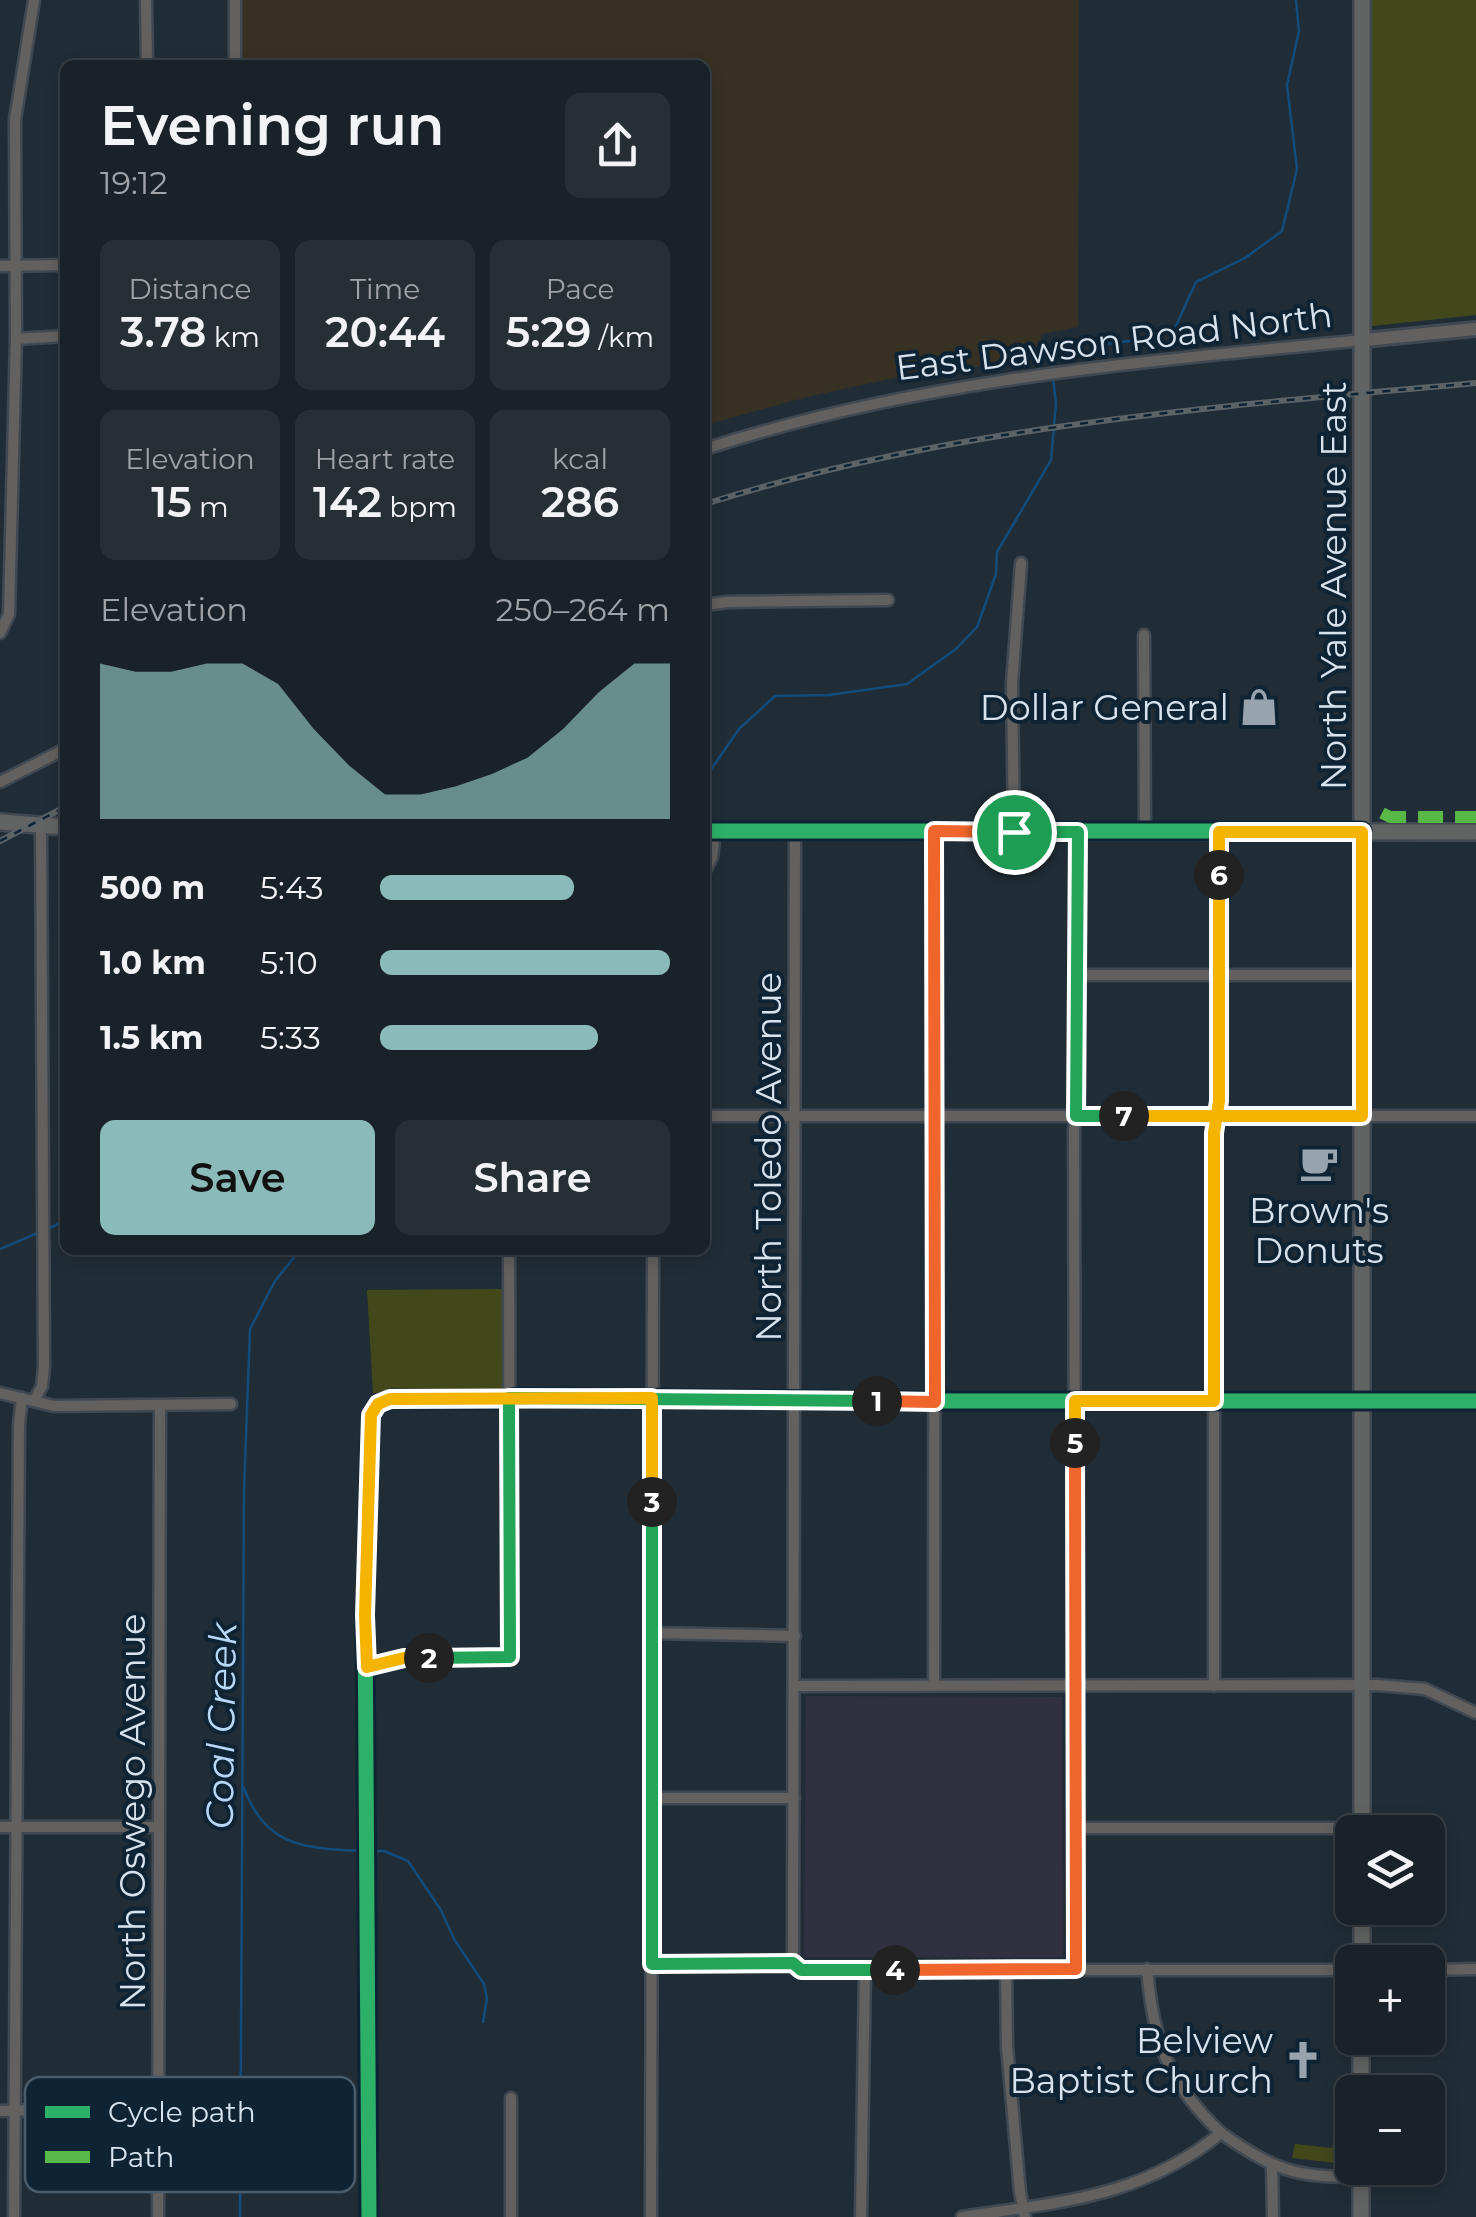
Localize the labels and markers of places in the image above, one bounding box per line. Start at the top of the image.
place label: Dollar General [980,686,1229,729]
shop icon: Dollar General [1238,686,1280,728]
pin [972,790,1057,875]
pin: 6 [1194,850,1244,900]
pin: 7 [1099,1091,1149,1141]
cafe icon: Brown's Donuts [1298,1142,1340,1184]
place label: Brown's Donuts [1249,1189,1389,1272]
pin: 1 [852,1376,902,1426]
pin: 5 [1050,1418,1100,1468]
pin: 3 [627,1477,677,1527]
pin: 2 [404,1633,454,1683]
pin: 4 [870,1945,920,1995]
place label: Belview Baptist Church [1009,2019,1273,2102]
church icon: Belview Baptist Church [1282,2039,1324,2081]

